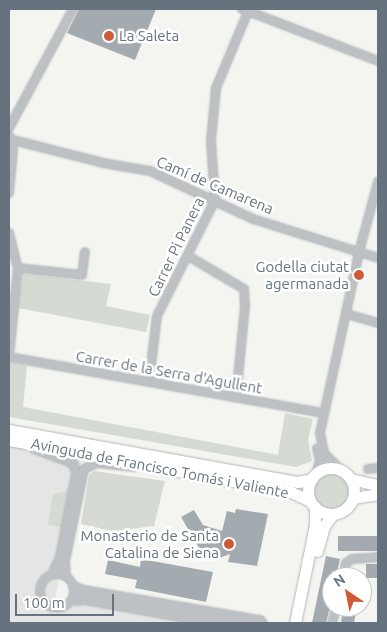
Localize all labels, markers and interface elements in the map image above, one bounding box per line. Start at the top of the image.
place label: La Saleta [119,27,179,45]
marker: La Saleta [103,30,115,42]
street label: Camí de Camarena [154,152,276,218]
street label: Carrer Pi Panera [144,194,208,300]
place label: Godella ciutat agermanada [256,257,349,292]
marker: Godella ciutat agermanada [353,269,365,281]
street label: Carrer de la Serra d'Agullent [74,347,264,397]
street label: Avinguda de Francisco Tomás i Valiente [30,434,290,502]
place label: Monasterio de Santa Catalina de Siena [81,526,219,561]
marker: Monasterio de Santa Catalina de Siena [223,538,235,550]
north arrow [322,567,372,617]
text: N [330,571,348,590]
scale bar [18,584,116,616]
text: 100 m [23,594,65,611]

